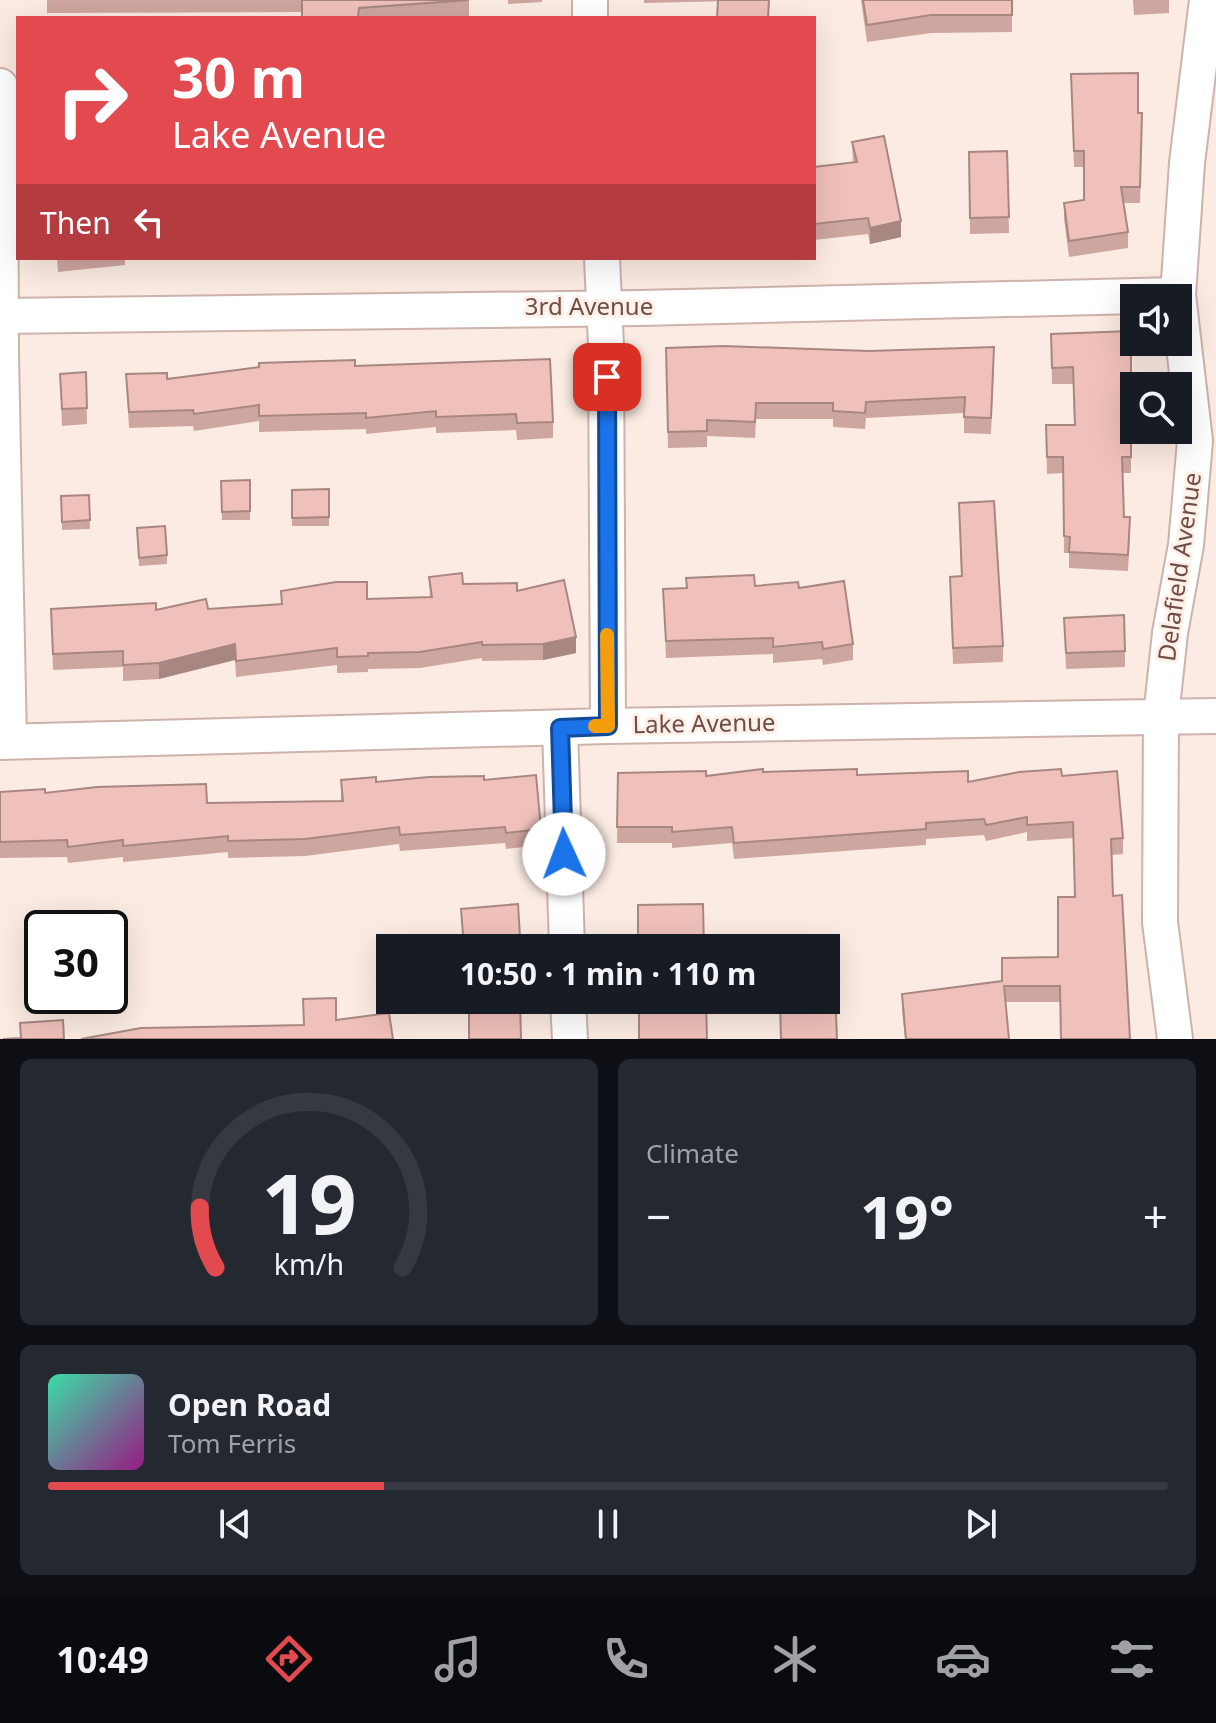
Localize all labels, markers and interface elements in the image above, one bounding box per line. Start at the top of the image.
text: 30 m [172,38,305,114]
icon: right [40,48,144,152]
text: Lake Avenue [172,110,386,159]
icon: left [127,200,171,244]
text: Then [40,202,111,243]
map controls [1120,284,1192,444]
button: sound [1120,284,1192,356]
street label: 3rd Avenue [525,289,653,322]
pin [573,343,641,411]
icon: arrive [585,355,629,399]
button: search [1120,372,1192,444]
street label: Delafield Avenue [1149,470,1208,663]
street label: Lake Avenue [632,705,776,740]
position arrow [522,812,606,896]
speed limit sign: 30 [24,910,128,1014]
text: 10:50 · 1 min · 110 m [460,953,756,994]
text: Climate [646,1135,739,1171]
text: 19 [261,1145,357,1258]
text: 19° [860,1175,954,1257]
text: − [646,1186,671,1246]
text: + [1143,1186,1168,1246]
text: km/h [274,1244,344,1283]
text: Open Road [168,1384,331,1425]
text: Tom Ferris [168,1425,296,1461]
icon: previous [213,1502,257,1546]
icon: pause [586,1502,630,1546]
icon: next [959,1502,1003,1546]
icon: directions [261,1631,317,1687]
icon: music [430,1631,486,1687]
icon: phone [598,1631,654,1687]
icon: climate [767,1631,823,1687]
icon: car [935,1631,991,1687]
icon: filters [1104,1631,1160,1687]
text: 10:49 [56,1635,149,1684]

